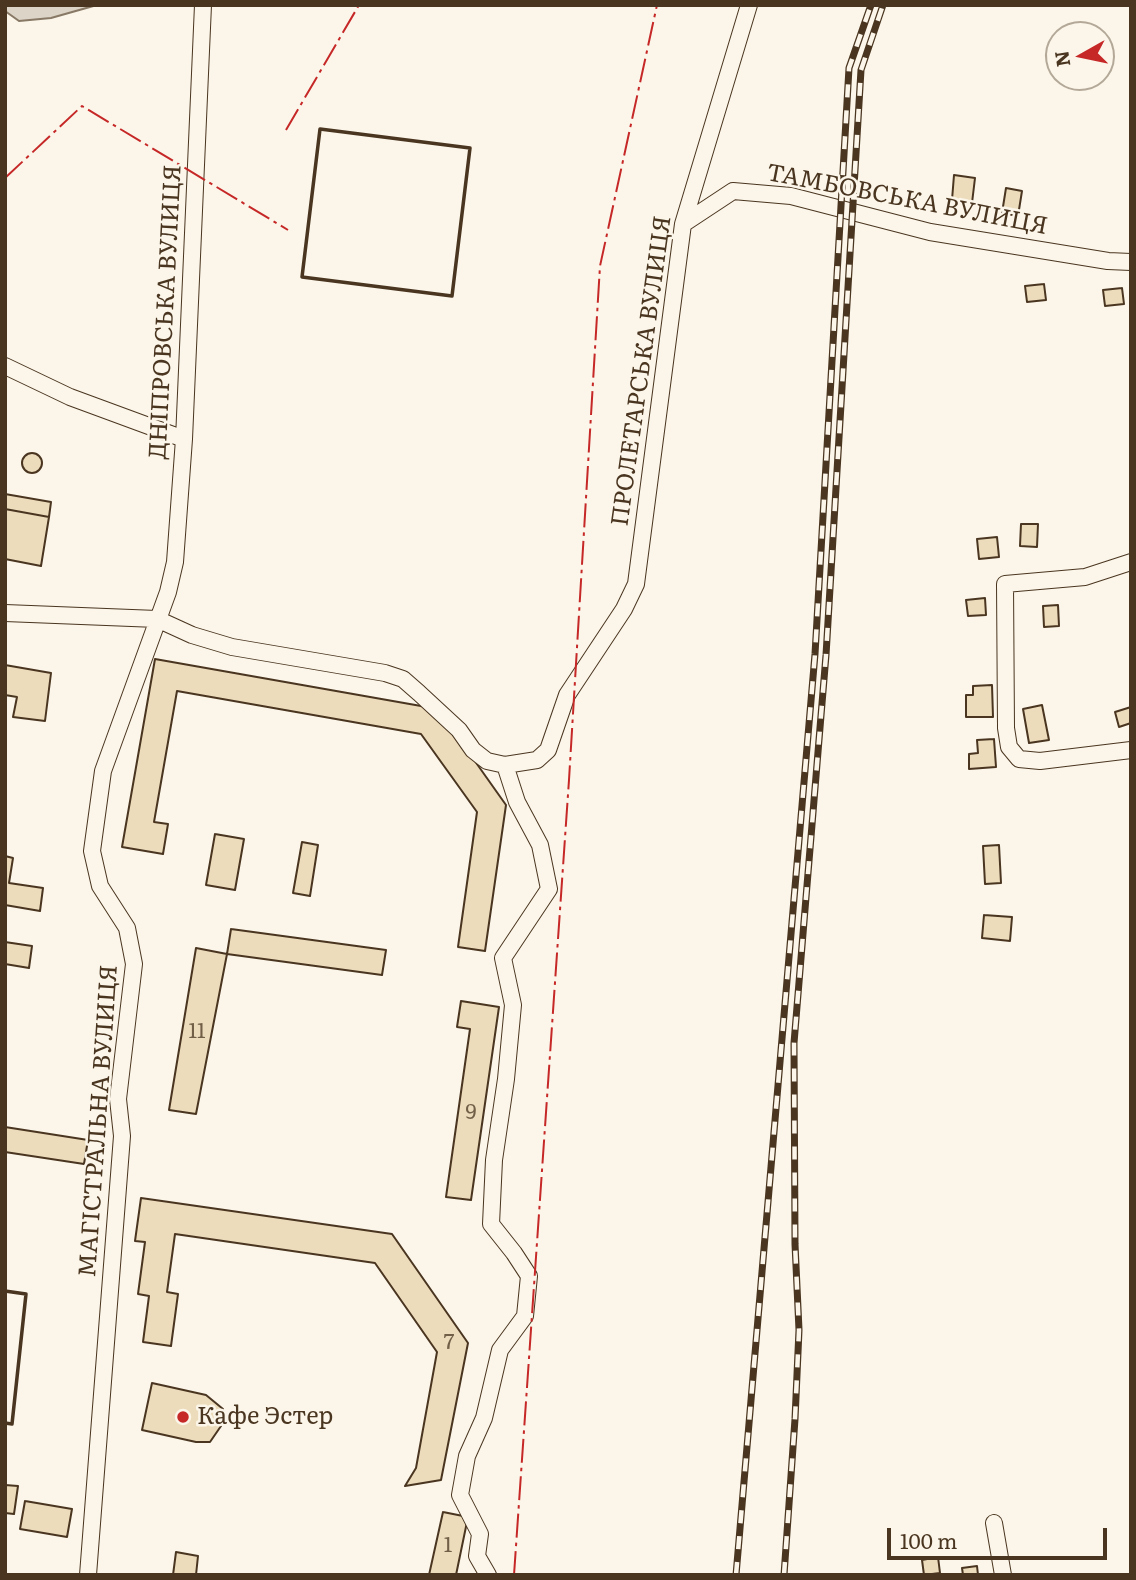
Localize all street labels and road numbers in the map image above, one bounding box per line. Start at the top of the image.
street label: ТАМБОВСЬКА ВУЛИЦЯ [764,159,1050,241]
street label: ДНІПРОВСЬКА ВУЛИЦЯ [144,164,188,460]
street label: ПРОЛЕТАРСЬКА ВУЛИЦЯ [606,214,678,528]
street label: МАГІСТРАЛЬНА ВУЛИЦЯ [74,964,124,1278]

